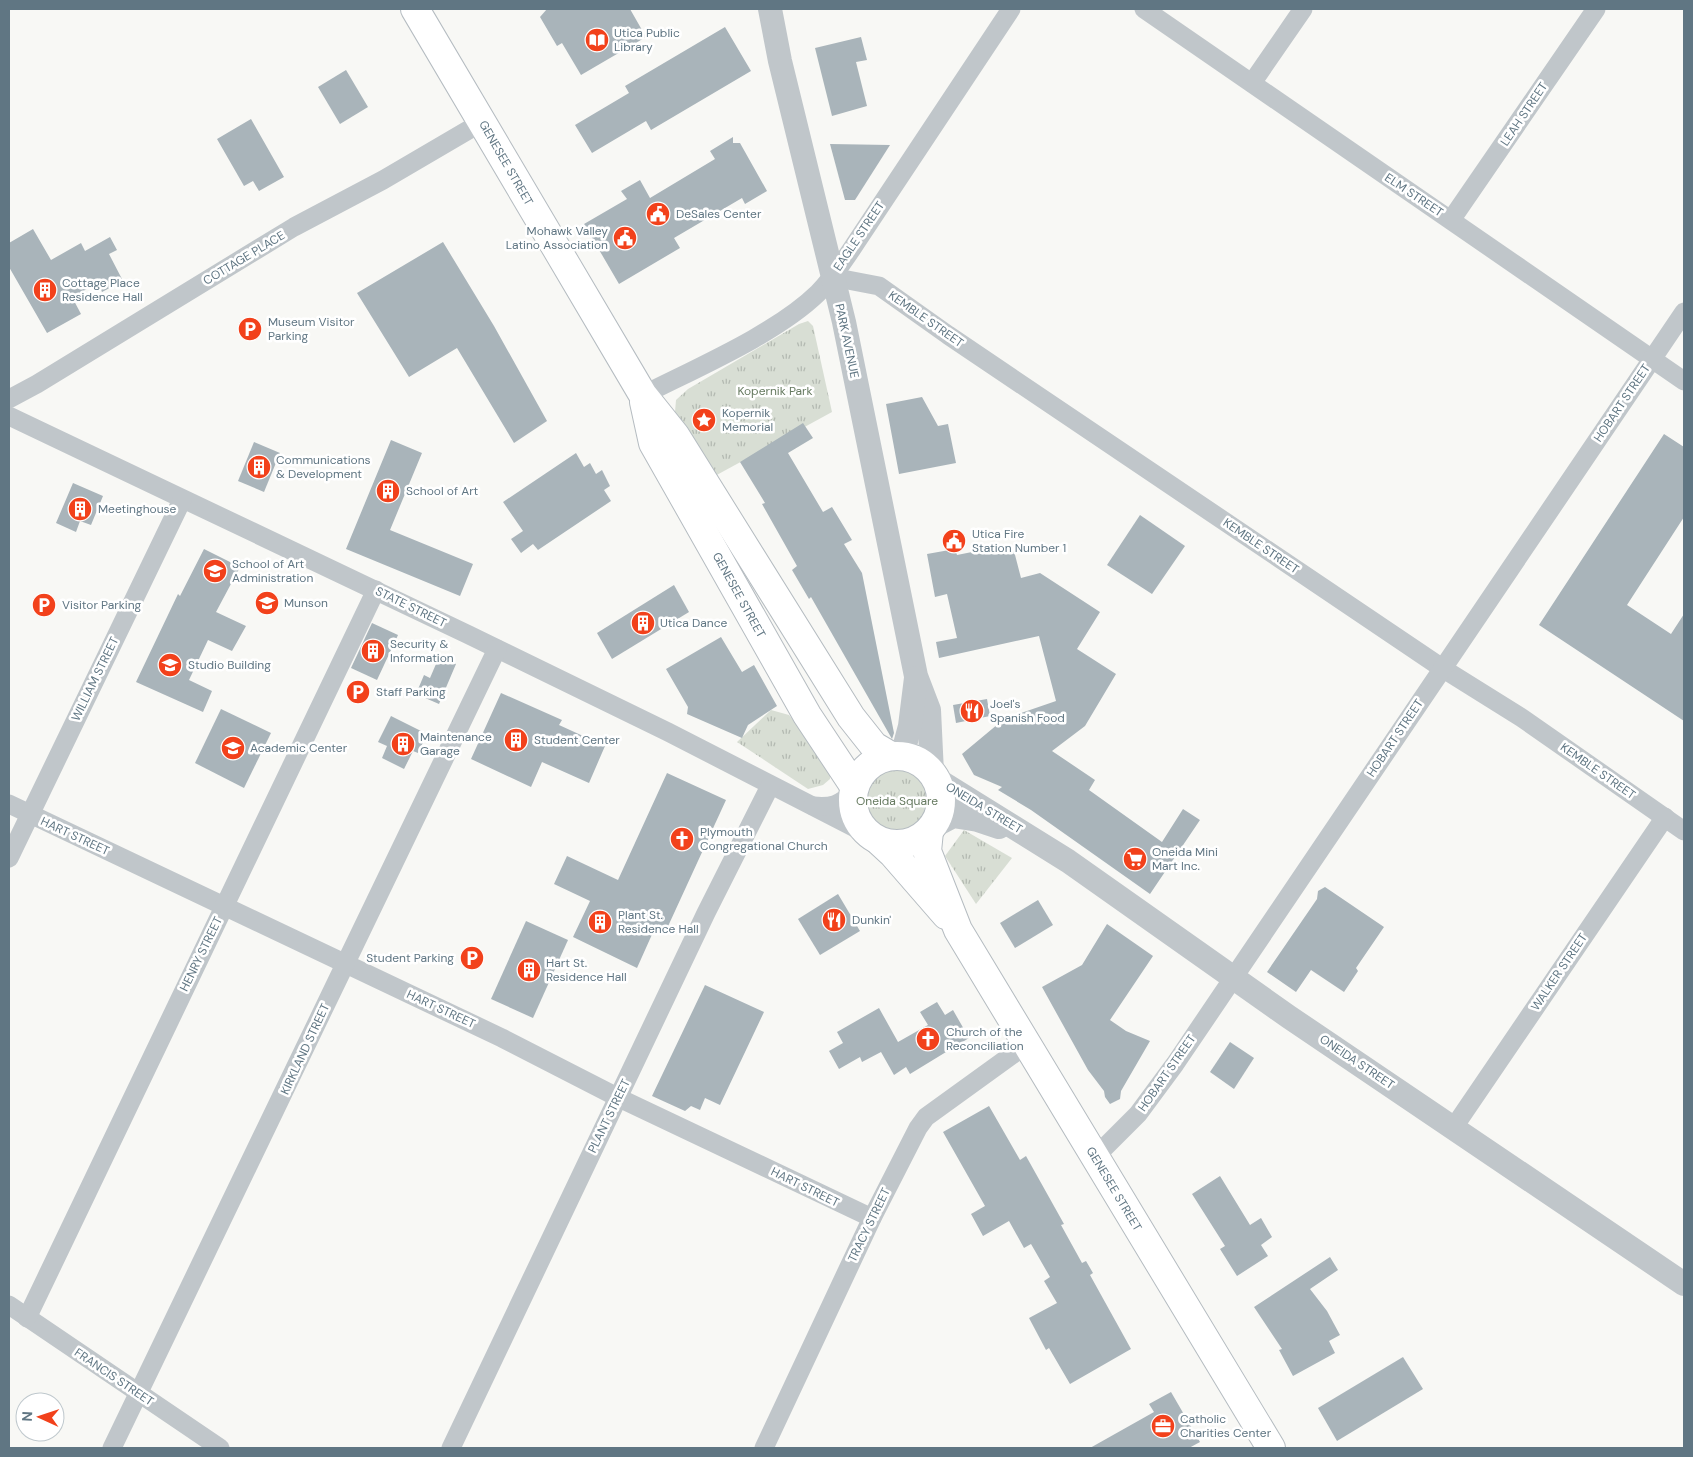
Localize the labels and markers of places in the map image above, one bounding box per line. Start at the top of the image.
place label: Utica Public Library [614,25,680,55]
library icon: Utica Public Library [584,27,610,53]
public building icon: DeSales Center [645,201,671,227]
place label: DeSales Center [676,206,762,222]
place label: Mohawk Valley Latino Association [506,223,608,253]
public building icon: Mohawk Valley Latino Association [612,225,638,251]
place label: Cottage Place Residence Hall [62,275,143,305]
building icon: Cottage Place Residence Hall [32,277,58,303]
place label: Museum Visitor Parking [268,314,355,344]
parking icon: Museum Visitor Parking [237,316,263,342]
place label: Kopernik Memorial [722,405,773,435]
place icon: Kopernik Memorial [691,407,717,433]
place label: Communications & Development [276,452,371,482]
building icon: Communications & Development [246,454,272,480]
building icon: School of Art [375,478,401,504]
place label: School of Art [406,483,479,499]
building icon: Meetinghouse [67,496,93,522]
place label: Meetinghouse [98,501,177,517]
place label: Utica Fire Station Number 1 [972,526,1066,556]
public building icon: Utica Fire Station Number 1 [941,528,967,554]
place label: School of Art Administration [232,556,313,586]
school or university icon: School of Art Administration [202,558,228,584]
school or university icon: Munson [254,590,280,616]
parking icon: Visitor Parking [31,592,57,618]
place label: Munson [284,595,328,611]
place label: Visitor Parking [62,597,142,613]
building icon: Utica Dance [630,610,656,636]
place label: Utica Dance [660,615,728,631]
place label: Security & Information [390,636,454,666]
building icon: Security & Information [360,638,386,664]
school or university icon: Studio Building [157,652,183,678]
place label: Studio Building [188,657,271,673]
parking icon: Staff Parking [345,679,371,705]
place label: Staff Parking [376,684,446,700]
place label: Joel's Spanish Food [990,696,1065,726]
restaurant icon: Joel's Spanish Food [959,698,985,724]
building icon: Student Center [503,727,529,753]
place label: Maintenance Garage [420,729,492,759]
building icon: Maintenance Garage [390,731,416,757]
place label: Student Center [534,732,620,748]
school or university icon: Academic Center [220,735,246,761]
place label: Academic Center [250,740,348,756]
place label: Plymouth Congregational Church [700,824,828,854]
church icon: Plymouth Congregational Church [669,826,695,852]
place label: Oneida Mini Mart Inc. [1152,844,1218,874]
supermarket icon: Oneida Mini Mart Inc. [1122,846,1148,872]
place label: Plant St. Residence Hall [618,907,699,937]
restaurant icon: Dunkin' [821,907,847,933]
building icon: Plant St. Residence Hall [587,909,613,935]
place label: Dunkin' [852,912,891,928]
parking icon: Student Parking [459,945,485,971]
place label: Student Parking [366,950,454,966]
place label: Hart St. Residence Hall [546,955,627,985]
building icon: Hart St. Residence Hall [516,957,542,983]
place label: Church of the Reconciliation [946,1024,1024,1054]
church icon: Church of the Reconciliation [915,1026,941,1052]
place label: Catholic Charities Center [1180,1411,1272,1441]
office icon: Catholic Charities Center [1150,1413,1176,1439]

